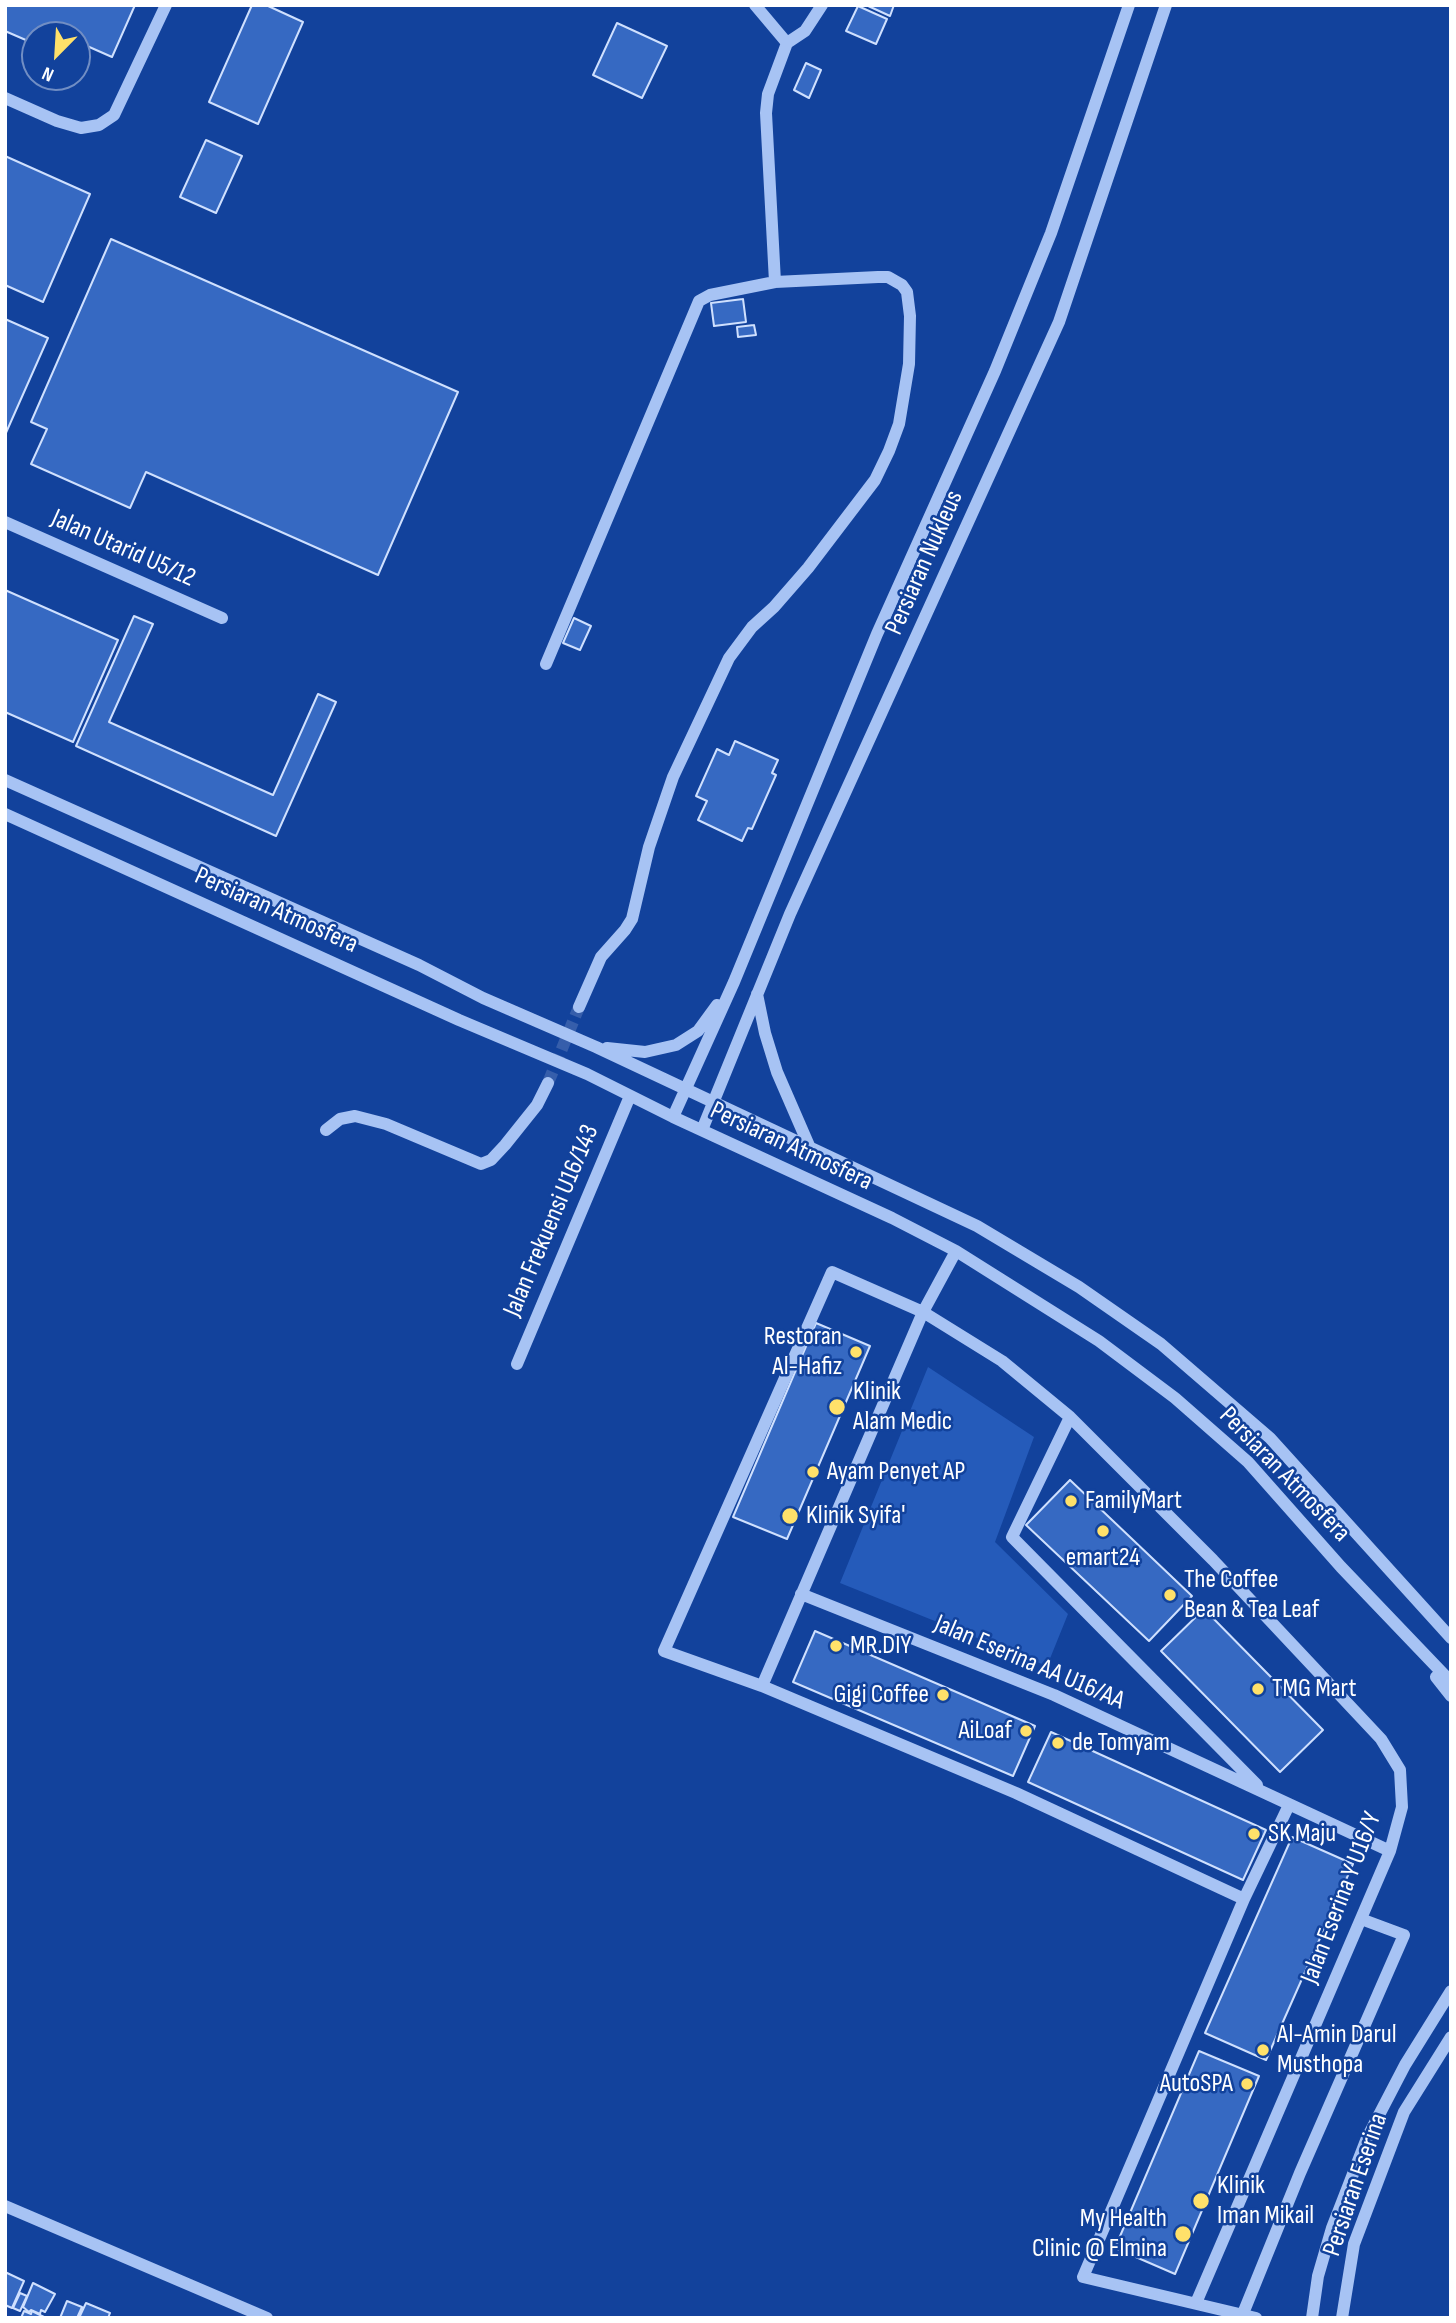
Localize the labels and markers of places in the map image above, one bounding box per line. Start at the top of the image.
place label: Restoran Al-Hafiz [764,1321,842,1382]
marker: Restoran Al-Hafiz [848,1344,864,1360]
place label: Klinik Alam Medic [853,1376,952,1438]
marker: Klinik Alam Medic [827,1397,847,1417]
place label: Ayam Penyet AP [827,1456,965,1488]
marker: Ayam Penyet AP [805,1464,821,1480]
place label: FamilyMart [1085,1485,1182,1517]
marker: FamilyMart [1063,1493,1079,1509]
place label: Klinik Syifa' [806,1500,905,1532]
marker: Klinik Syifa' [780,1506,800,1526]
marker: emart24 [1095,1523,1111,1539]
place label: emart24 [1066,1542,1140,1574]
place label: The Coffee Bean & Tea Leaf [1184,1564,1319,1626]
marker: The Coffee Bean & Tea Leaf [1162,1587,1178,1603]
place label: MR.DIY [850,1630,911,1662]
marker: MR.DIY [828,1638,844,1654]
place label: TMG Mart [1272,1673,1356,1705]
place label: Gigi Coffee [833,1679,929,1711]
marker: TMG Mart [1250,1681,1266,1697]
marker: Gigi Coffee [935,1687,951,1703]
place label: AiLoaf [958,1715,1012,1747]
marker: AiLoaf [1018,1723,1034,1739]
place label: de Tomyam [1072,1727,1170,1759]
marker: de Tomyam [1050,1735,1066,1751]
place label: SK Maju [1268,1818,1336,1850]
marker: SK Maju [1246,1826,1262,1842]
place label: Al-Amin Darul Musthopa [1277,2019,1397,2080]
marker: Al-Amin Darul Musthopa [1255,2042,1271,2058]
place label: AutoSPA [1160,2068,1233,2100]
marker: AutoSPA [1239,2076,1255,2092]
place label: Klinik Iman Mikail [1217,2170,1314,2232]
marker: Klinik Iman Mikail [1191,2191,1211,2211]
place label: My Health Clinic @ Elmina [1032,2203,1167,2264]
marker: My Health Clinic @ Elmina [1173,2224,1193,2244]

